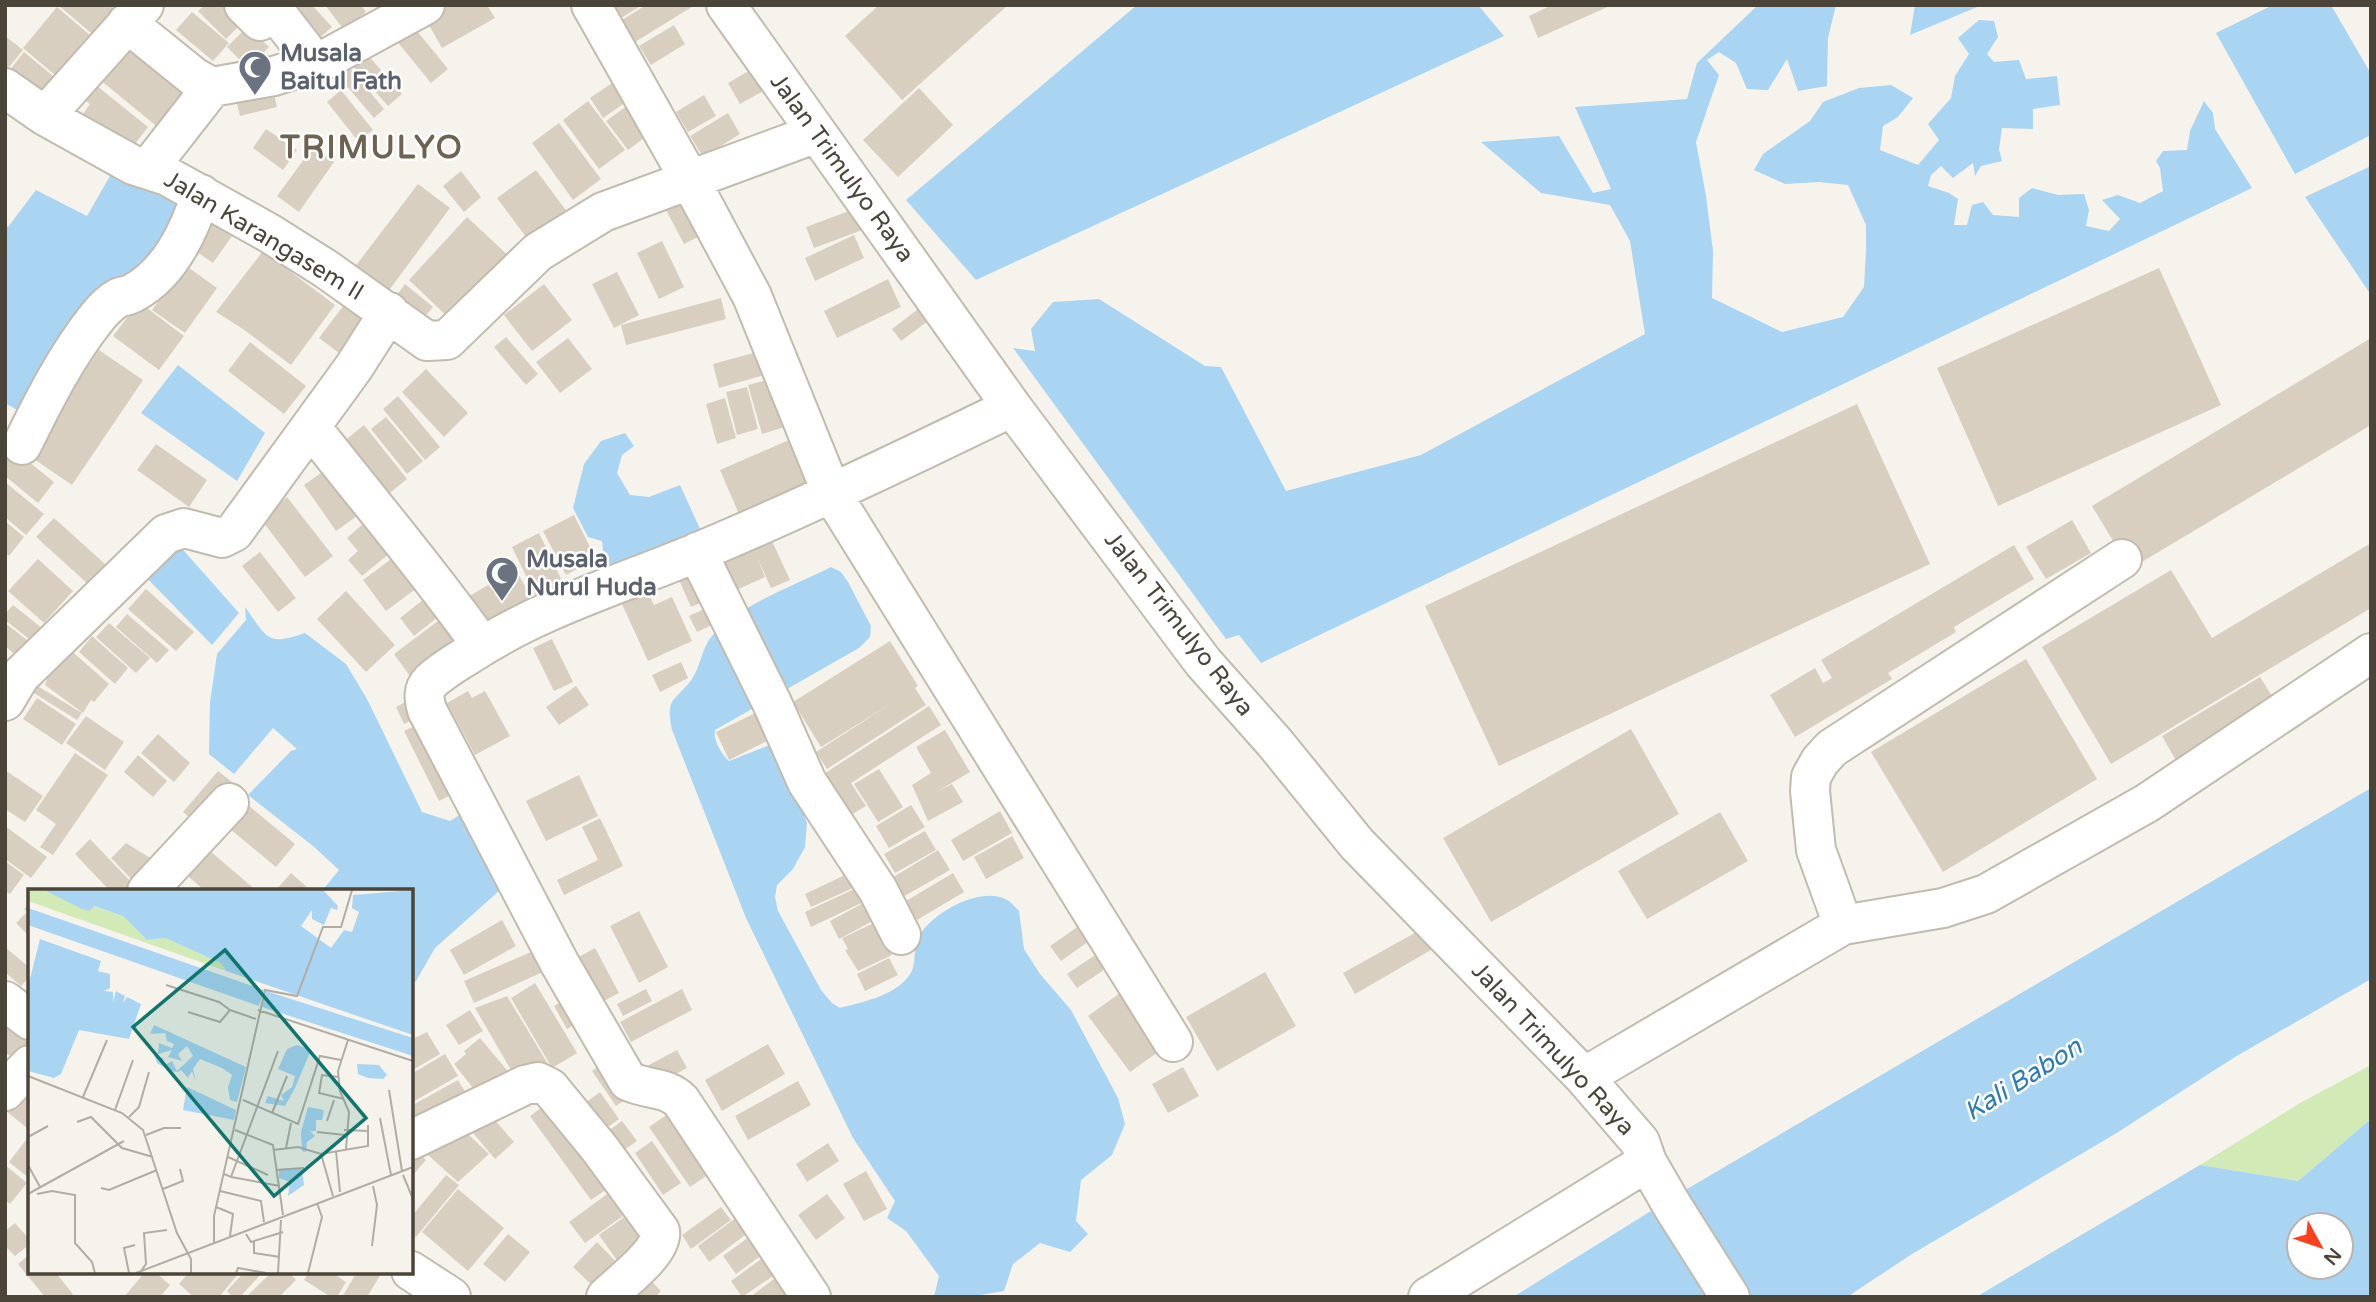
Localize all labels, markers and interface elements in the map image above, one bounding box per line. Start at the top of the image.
place label: Musala Baitul Fath [280,39,402,96]
mosque icon: Musala Baitul Fath [236,48,274,97]
street label: Jalan Trimulyo Raya [764,68,920,268]
district label: TRIMULYO [279,129,464,167]
street label: Jalan Karangasem II [159,165,369,307]
street label: Jalan Trimulyo Raya [1098,526,1260,722]
place label: Musala Nurul Huda [526,545,657,602]
mosque icon: Musala Nurul Huda [483,554,521,603]
inset map [28,889,413,1274]
street label: Jalan Trimulyo Raya [1465,956,1641,1142]
water label: Kali Babon [1959,1030,2088,1127]
north arrow [2285,1211,2355,1281]
text: N [2319,1243,2346,1269]

